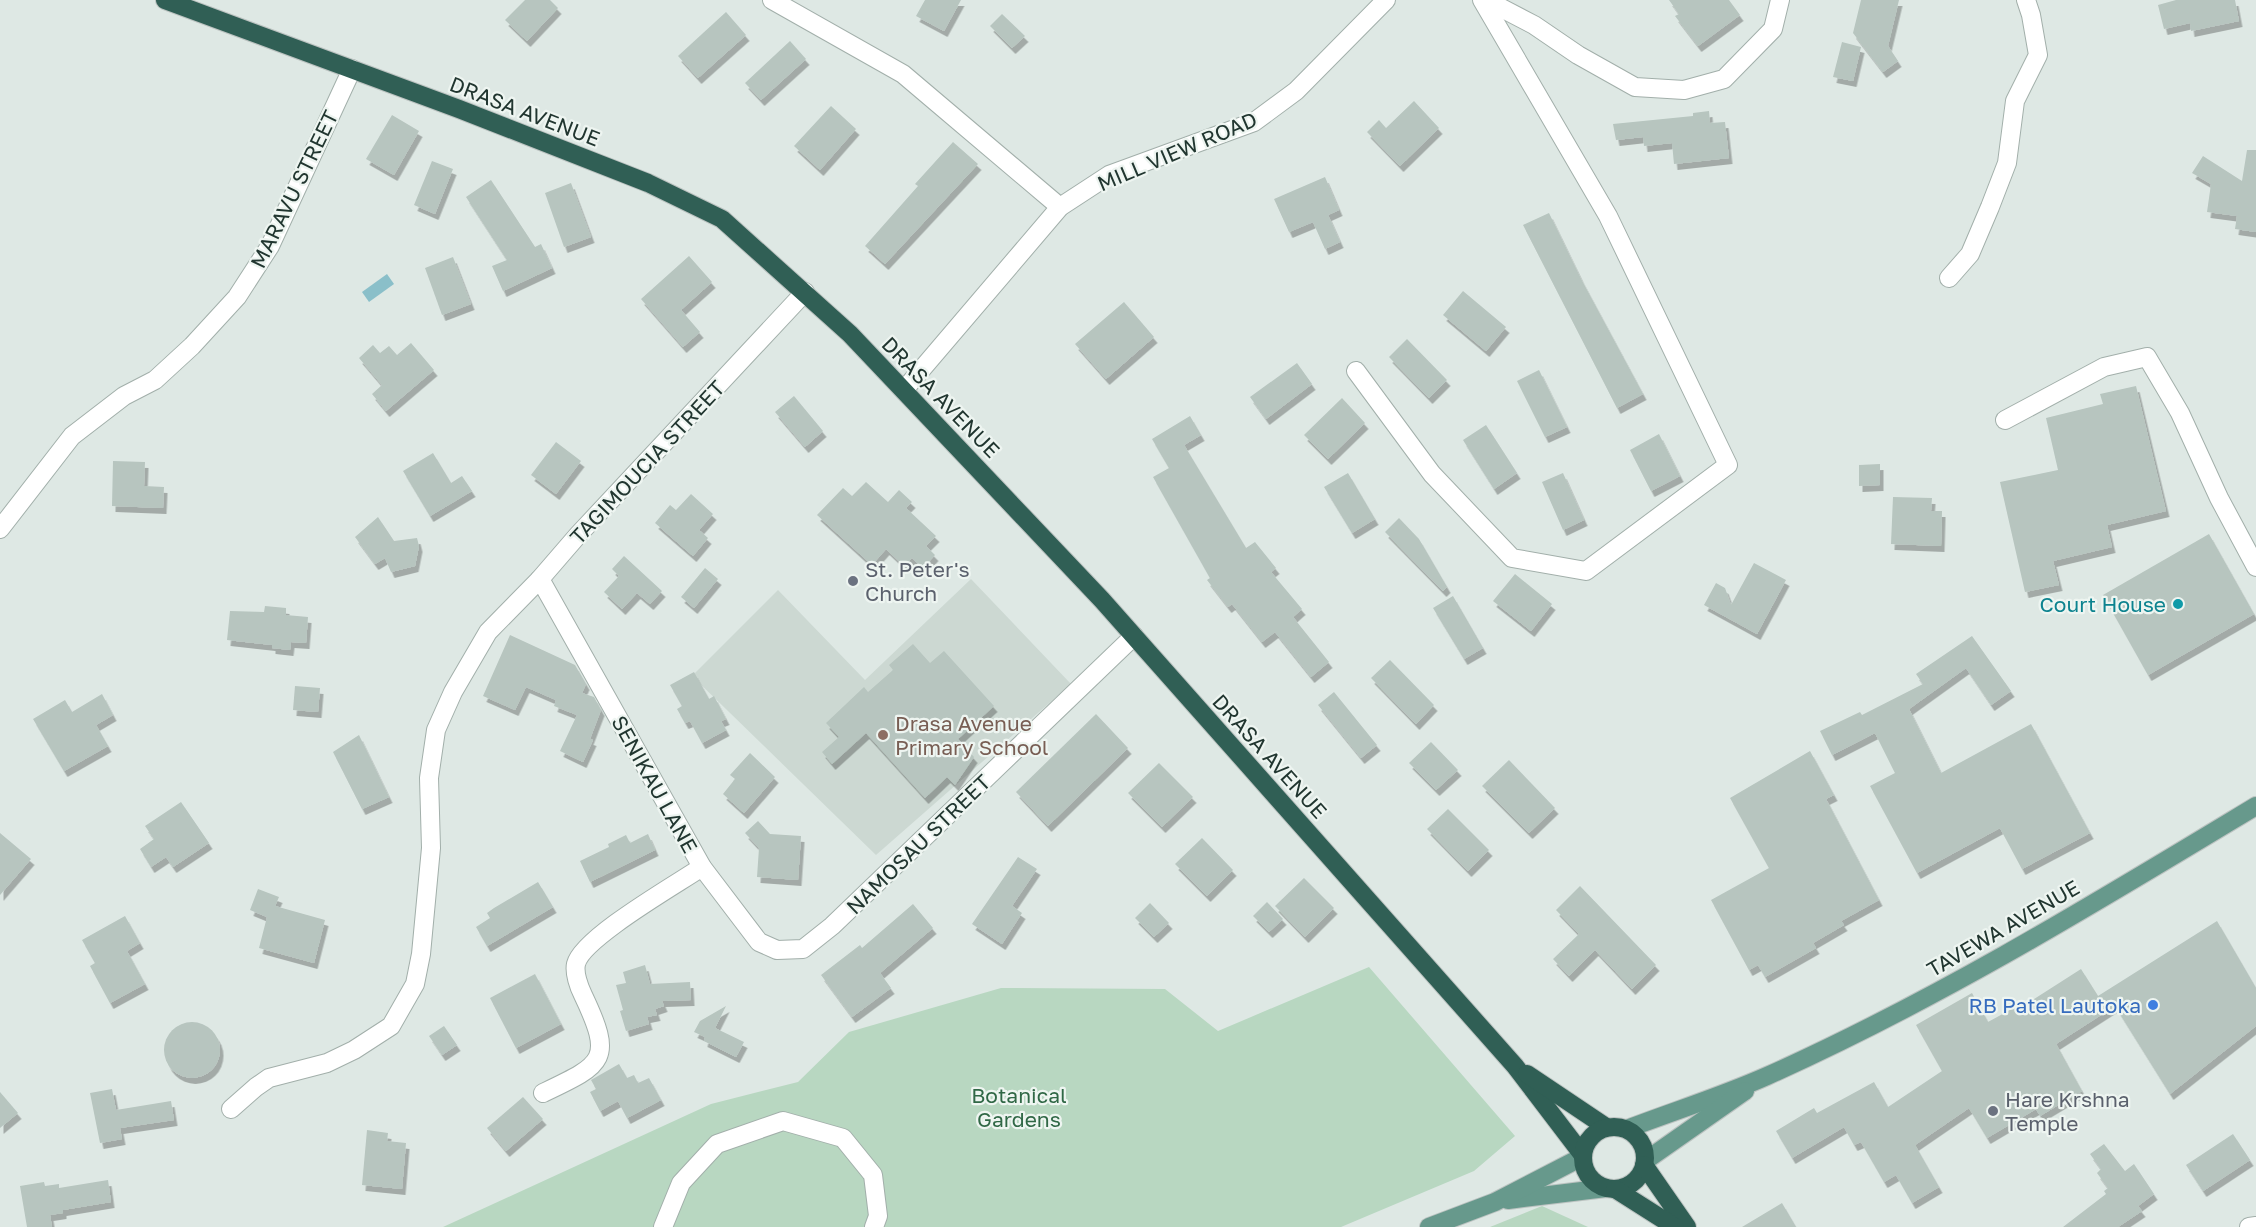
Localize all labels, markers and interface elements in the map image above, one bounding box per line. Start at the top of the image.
street label: DRASA AVENUE [446,70,604,152]
street label: MARAVU STREET [244,106,344,272]
street label: MILL VIEW ROAD [1093,106,1261,196]
street label: DRASA AVENUE [877,331,1005,463]
street label: TAGIMOUCIA STREET [564,375,730,549]
place label: St. Peter's Church [865,556,970,606]
marker: St. Peter's Church [846,574,860,588]
place label: Court House [2040,591,2166,617]
marker: Court House [2171,597,2185,611]
street label: DRASA AVENUE [1207,688,1333,824]
place label: Drasa Avenue Primary School [895,710,1049,760]
street label: SENIKAU LANE [606,711,704,857]
marker: Drasa Avenue Primary School [876,728,890,742]
street label: NAMOSAU STREET [841,769,995,919]
street label: TAVEWA AVENUE [1922,874,2084,982]
place label: RB Patel Lautoka [1968,992,2141,1018]
marker: RB Patel Lautoka [2146,998,2160,1012]
park label: Botanical Gardens [971,1082,1067,1132]
place label: Hare Krshna Temple [2005,1086,2130,1136]
marker: Hare Krshna Temple [1986,1104,2000,1118]

